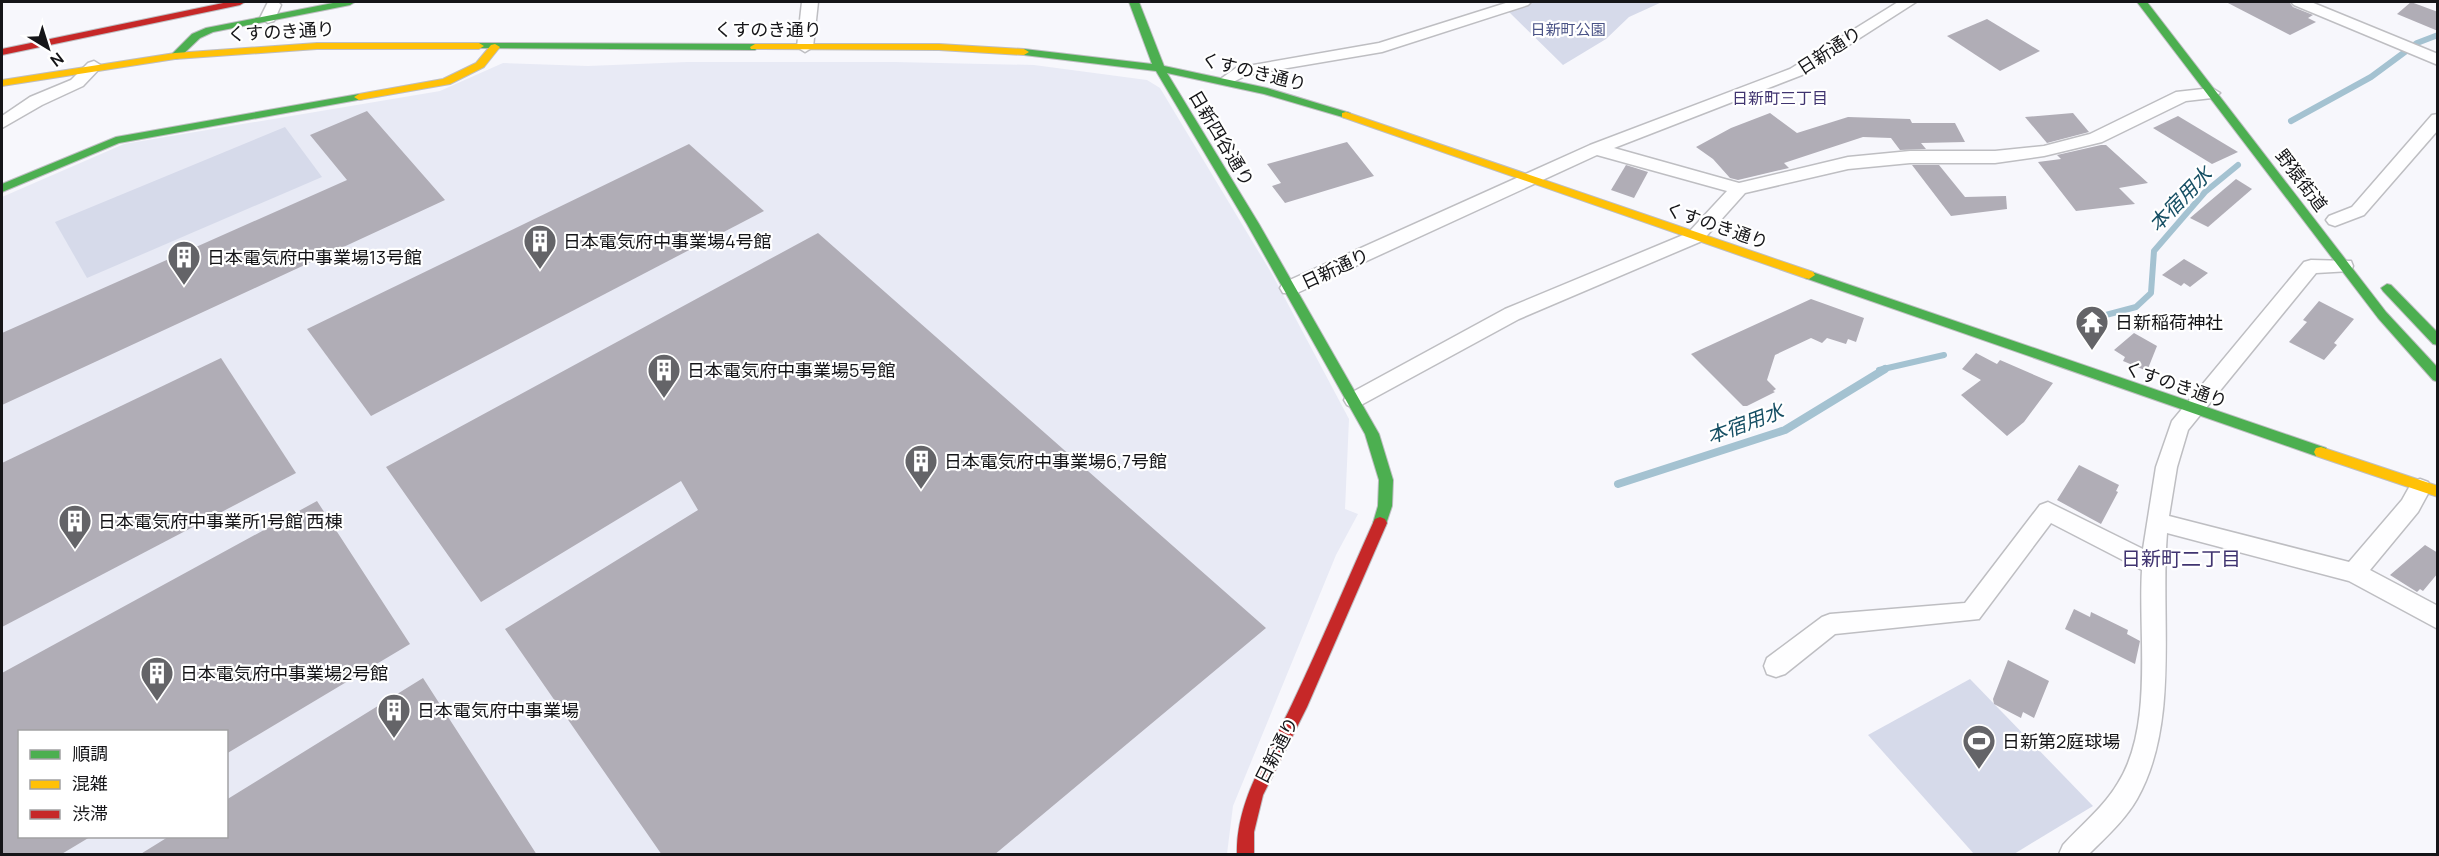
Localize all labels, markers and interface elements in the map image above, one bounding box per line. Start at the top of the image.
street label: くすのき通り [227,16,335,46]
street label: くすのき通り [714,17,822,41]
north arrow [18,18,78,78]
park label: 日新町公園 [1530,19,1606,40]
street label: 日新通り [1792,20,1866,80]
street label: くすのき通り [1199,46,1309,96]
text: N [46,48,69,72]
street label: 日新四谷通り [1184,86,1260,190]
district label: 日新町三丁目 [1732,87,1828,109]
street label: 野猿街道 [2271,144,2333,216]
water label: 本宿用水 [2143,159,2219,237]
street label: くすのき通り [1662,196,1772,254]
building icon: 日本電気府中事業場4号館 [522,223,558,270]
place label: 日本電気府中事業場4号館 [563,229,772,253]
building icon: 日本電気府中事業場13号館 [166,239,202,286]
street label: 日新通り [1297,242,1373,294]
place label: 日本電気府中事業場13号館 [207,245,422,269]
temple icon: 日新稲荷神社 [2074,304,2110,351]
place label: 日新稲荷神社 [2115,310,2223,334]
building icon: 日本電気府中事業場5号館 [646,352,682,399]
street label: くすのき通り [2121,355,2231,413]
place label: 日本電気府中事業場5号館 [687,358,895,382]
water label: 本宿用水 [1703,396,1789,449]
building icon: 日本電気府中事業場6,7号館 [903,443,939,490]
place label: 日本電気府中事業場6,7号館 [944,449,1167,473]
building icon: 日本電気府中事業所1号館 西棟 [57,503,93,550]
place label: 日本電気府中事業所1号館 西棟 [98,509,343,533]
district label: 日新町二丁目 [2121,545,2241,572]
building icon: 日本電気府中事業場2号館 [139,655,175,702]
place label: 日本電気府中事業場2号館 [180,661,388,685]
building icon: 日本電気府中事業場 [376,692,412,739]
place label: 日本電気府中事業場 [417,698,579,722]
street label: 日新通り [1249,712,1303,788]
sports icon: 日新第2庭球場 [1961,723,1997,770]
place label: 日新第2庭球場 [2002,729,2120,753]
legend [18,730,228,838]
text: 順調 [72,741,108,765]
text: 混雑 [72,771,108,795]
text: 渋滞 [72,801,108,825]

